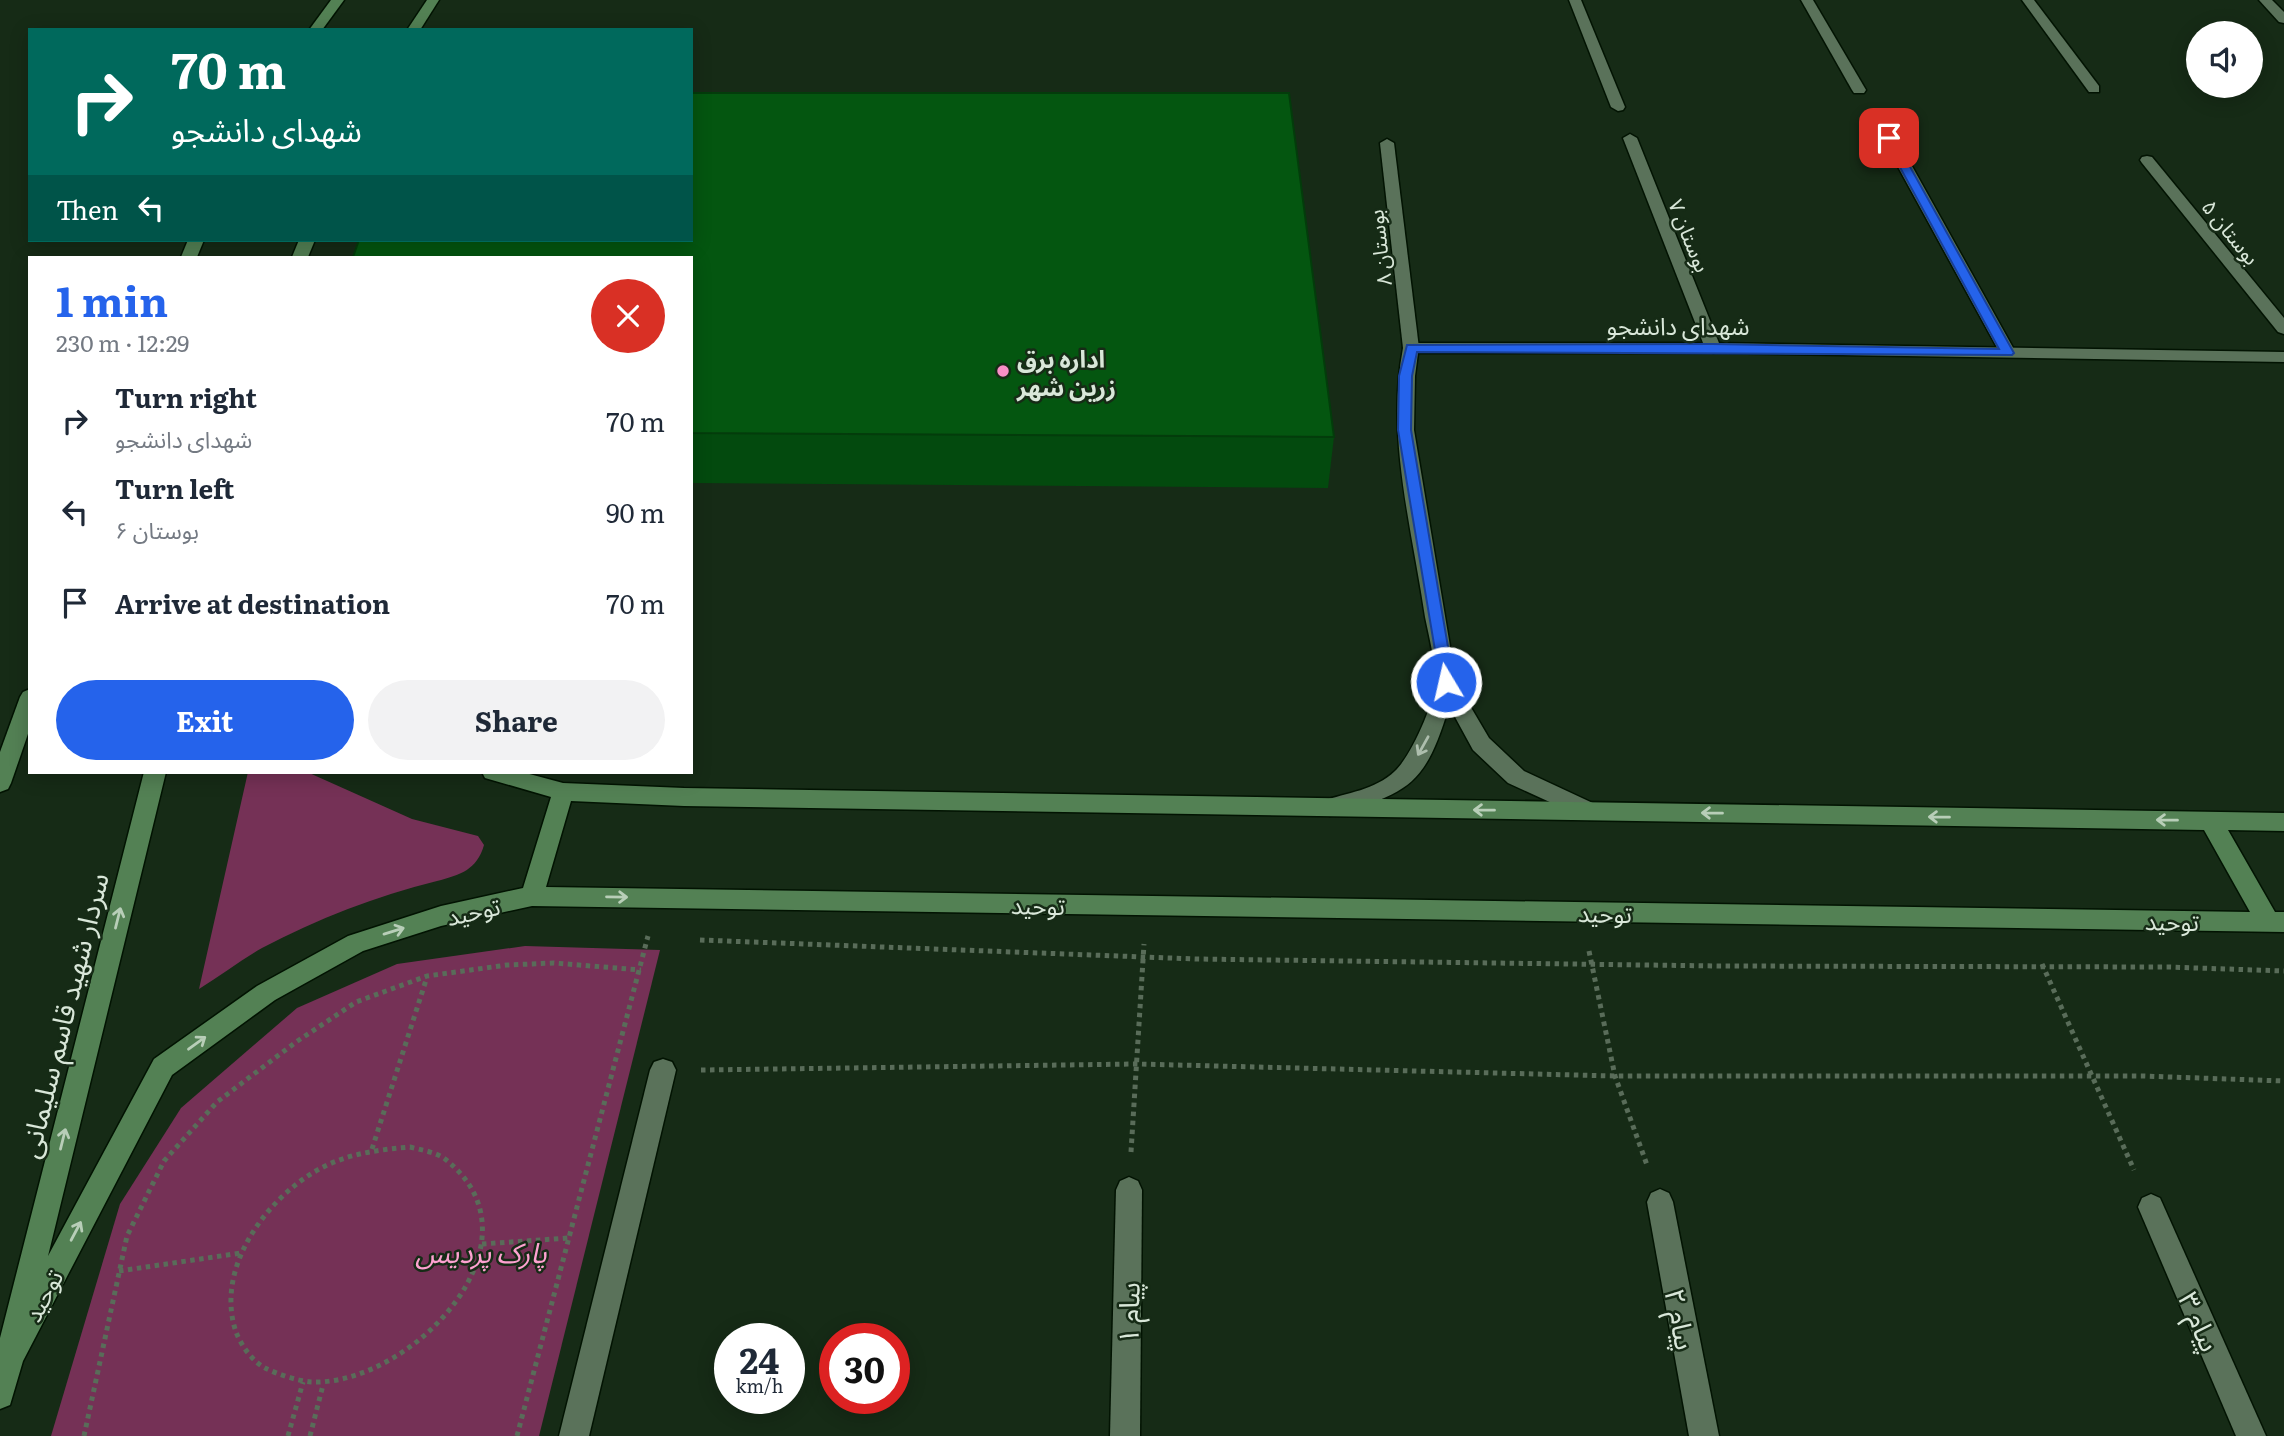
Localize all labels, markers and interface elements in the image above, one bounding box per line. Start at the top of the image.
map controls [2186,21,2263,98]
button: sound [2186,21,2263,98]
text: 70 m [171,31,286,104]
icon: right [56,56,147,147]
text: شهدای دانشجو [171,104,362,152]
pin [1859,108,1919,168]
icon: arrive [1870,119,1908,157]
text: Then [56,189,118,228]
icon: left [132,189,170,227]
street label: بوستان ۵ [2196,191,2268,271]
street label: بوستان ۷ [1662,194,1720,276]
street label: بوستان ۸ [1358,208,1398,288]
text: 1 min [56,268,168,330]
button: close [591,279,665,353]
street label: شهدای دانشجو [1606,307,1750,342]
text: 230 m · 12:29 [56,325,189,359]
place label: اداره برق زرین شهر [1016,340,1116,403]
marker: اداره برق زرین شهر [995,363,1011,379]
text: Turn right [115,377,257,416]
text: 70 m [606,401,665,440]
icon: right [56,402,94,440]
text: شهدای دانشجو [115,421,252,455]
text: Turn left [115,468,234,507]
text: 90 m [606,492,665,531]
icon: left [56,493,94,531]
text: بوستان ۶ [115,512,199,546]
text: Arrive at destination [115,583,390,622]
text: 70 m [606,583,665,622]
icon: arrive [56,584,94,622]
position arrow [1409,645,1483,719]
button: Exit [56,680,354,760]
button: Share [368,680,665,760]
one-way arrow [1416,735,1429,756]
one-way arrow [1473,803,1496,817]
one-way arrow [1701,806,1724,820]
one-way arrow [1928,810,1951,824]
one-way arrow [2156,814,2179,827]
street label: سردار شهید قاسم سلیمانی [6,868,121,1163]
street label: توحید [1011,886,1065,922]
street label: توحید [443,887,503,933]
one-way arrow [605,890,628,904]
street label: توحید [1578,894,1632,930]
street label: توحید [2145,902,2199,938]
one-way arrow [112,907,125,930]
one-way arrow [382,924,404,936]
one-way arrow [187,1035,206,1050]
one-way arrow [57,1128,70,1151]
one-way arrow [70,1221,83,1242]
park label: پارک پردیس [415,1230,547,1272]
street label: توحید [14,1263,70,1327]
street label: پیام ۱ [1105,1282,1151,1344]
street label: پیام ۲ [1653,1284,1709,1354]
street label: پیام ۳ [2167,1284,2233,1359]
speed limit sign: 30 [819,1323,910,1414]
text: 24 [740,1333,779,1385]
text: km/h [736,1372,783,1399]

